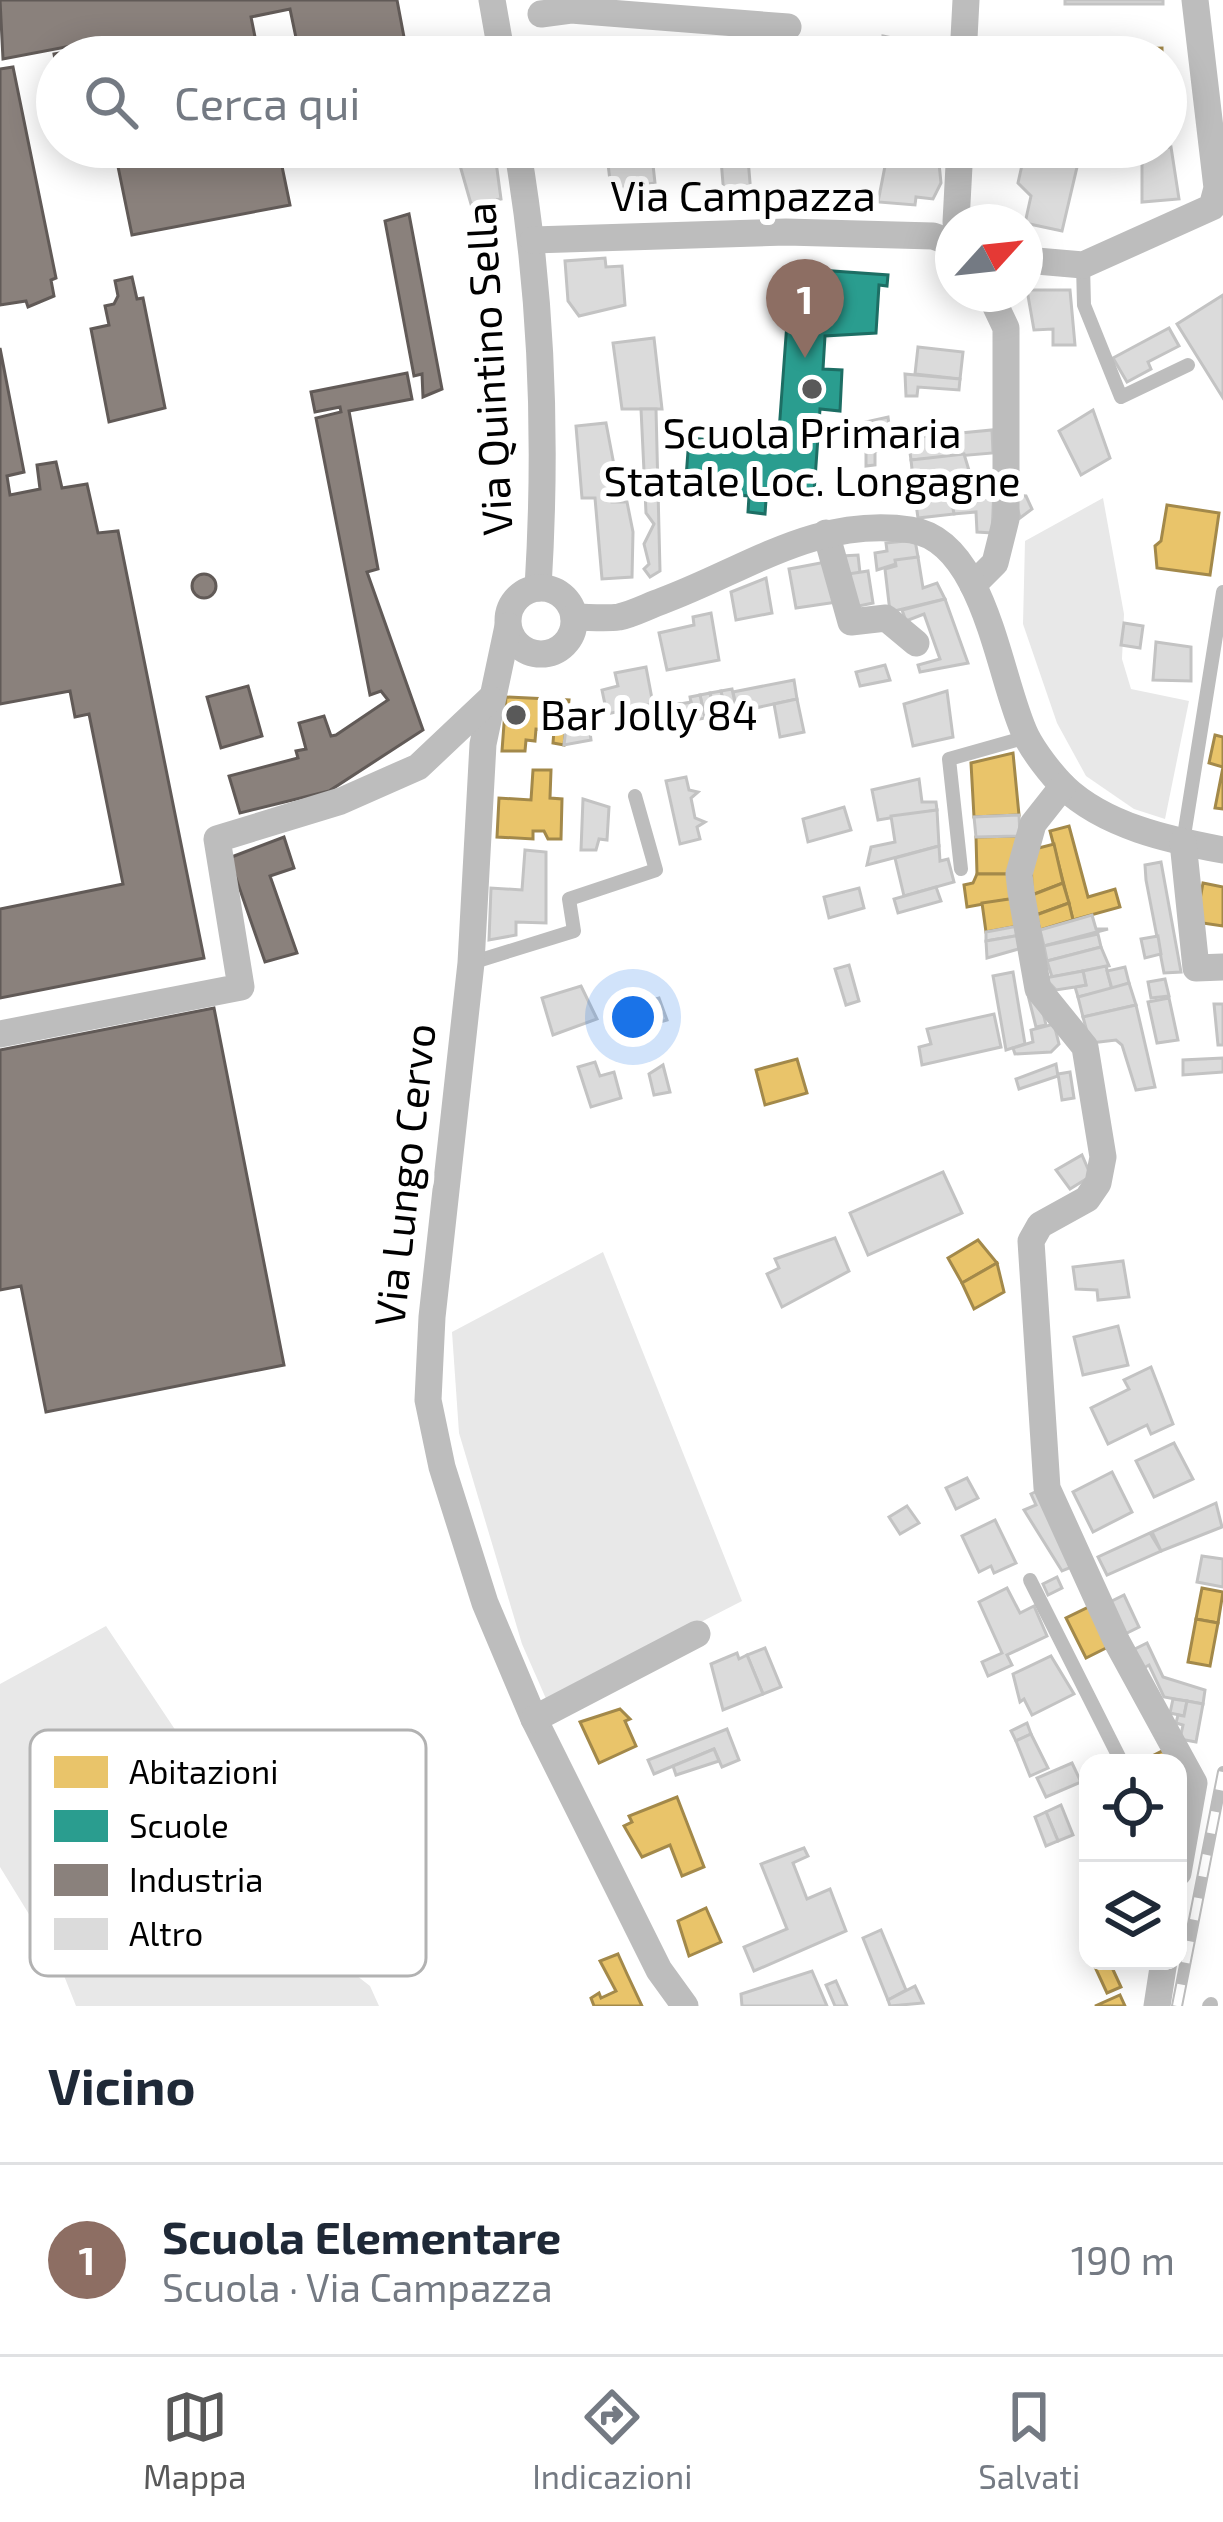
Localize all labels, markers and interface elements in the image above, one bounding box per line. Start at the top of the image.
search box [36,36,1187,168]
icon: search [78,69,144,135]
text: Cerca qui [174,75,360,129]
street label: Via Campazza [610,169,876,219]
street label: Via Quintino Sella [453,201,522,537]
north arrow [935,204,1043,312]
pin: 1 [766,259,844,358]
marker: Scuola Primaria Statale Loc. Longagne [799,376,825,402]
place label: Scuola Primaria Statale Loc. Longagne [603,406,1021,504]
place label: Bar Jolly 84 [540,688,758,738]
marker: Bar Jolly 84 [503,702,529,728]
your location [603,987,663,1047]
street label: Via Lungo Cervo [362,1021,444,1329]
legend [30,1730,426,1976]
text: Abitazioni [129,1751,278,1791]
map controls [1079,1754,1187,1970]
button: locate [1079,1754,1187,1862]
text: Scuole [129,1805,229,1845]
text: Industria [129,1859,263,1899]
button: layers [1079,1862,1187,1970]
text: Altro [129,1913,203,1953]
text: Vicino [48,2054,196,2115]
text: Scuola Elementare [162,2209,561,2263]
text: 1 [79,2236,95,2283]
text: 190 m [1071,2236,1175,2283]
text: Scuola · Via Campazza [162,2263,553,2310]
tab: Mappa [143,2384,246,2496]
tab: Indicazioni [532,2384,692,2496]
tab: Salvati [978,2384,1080,2496]

